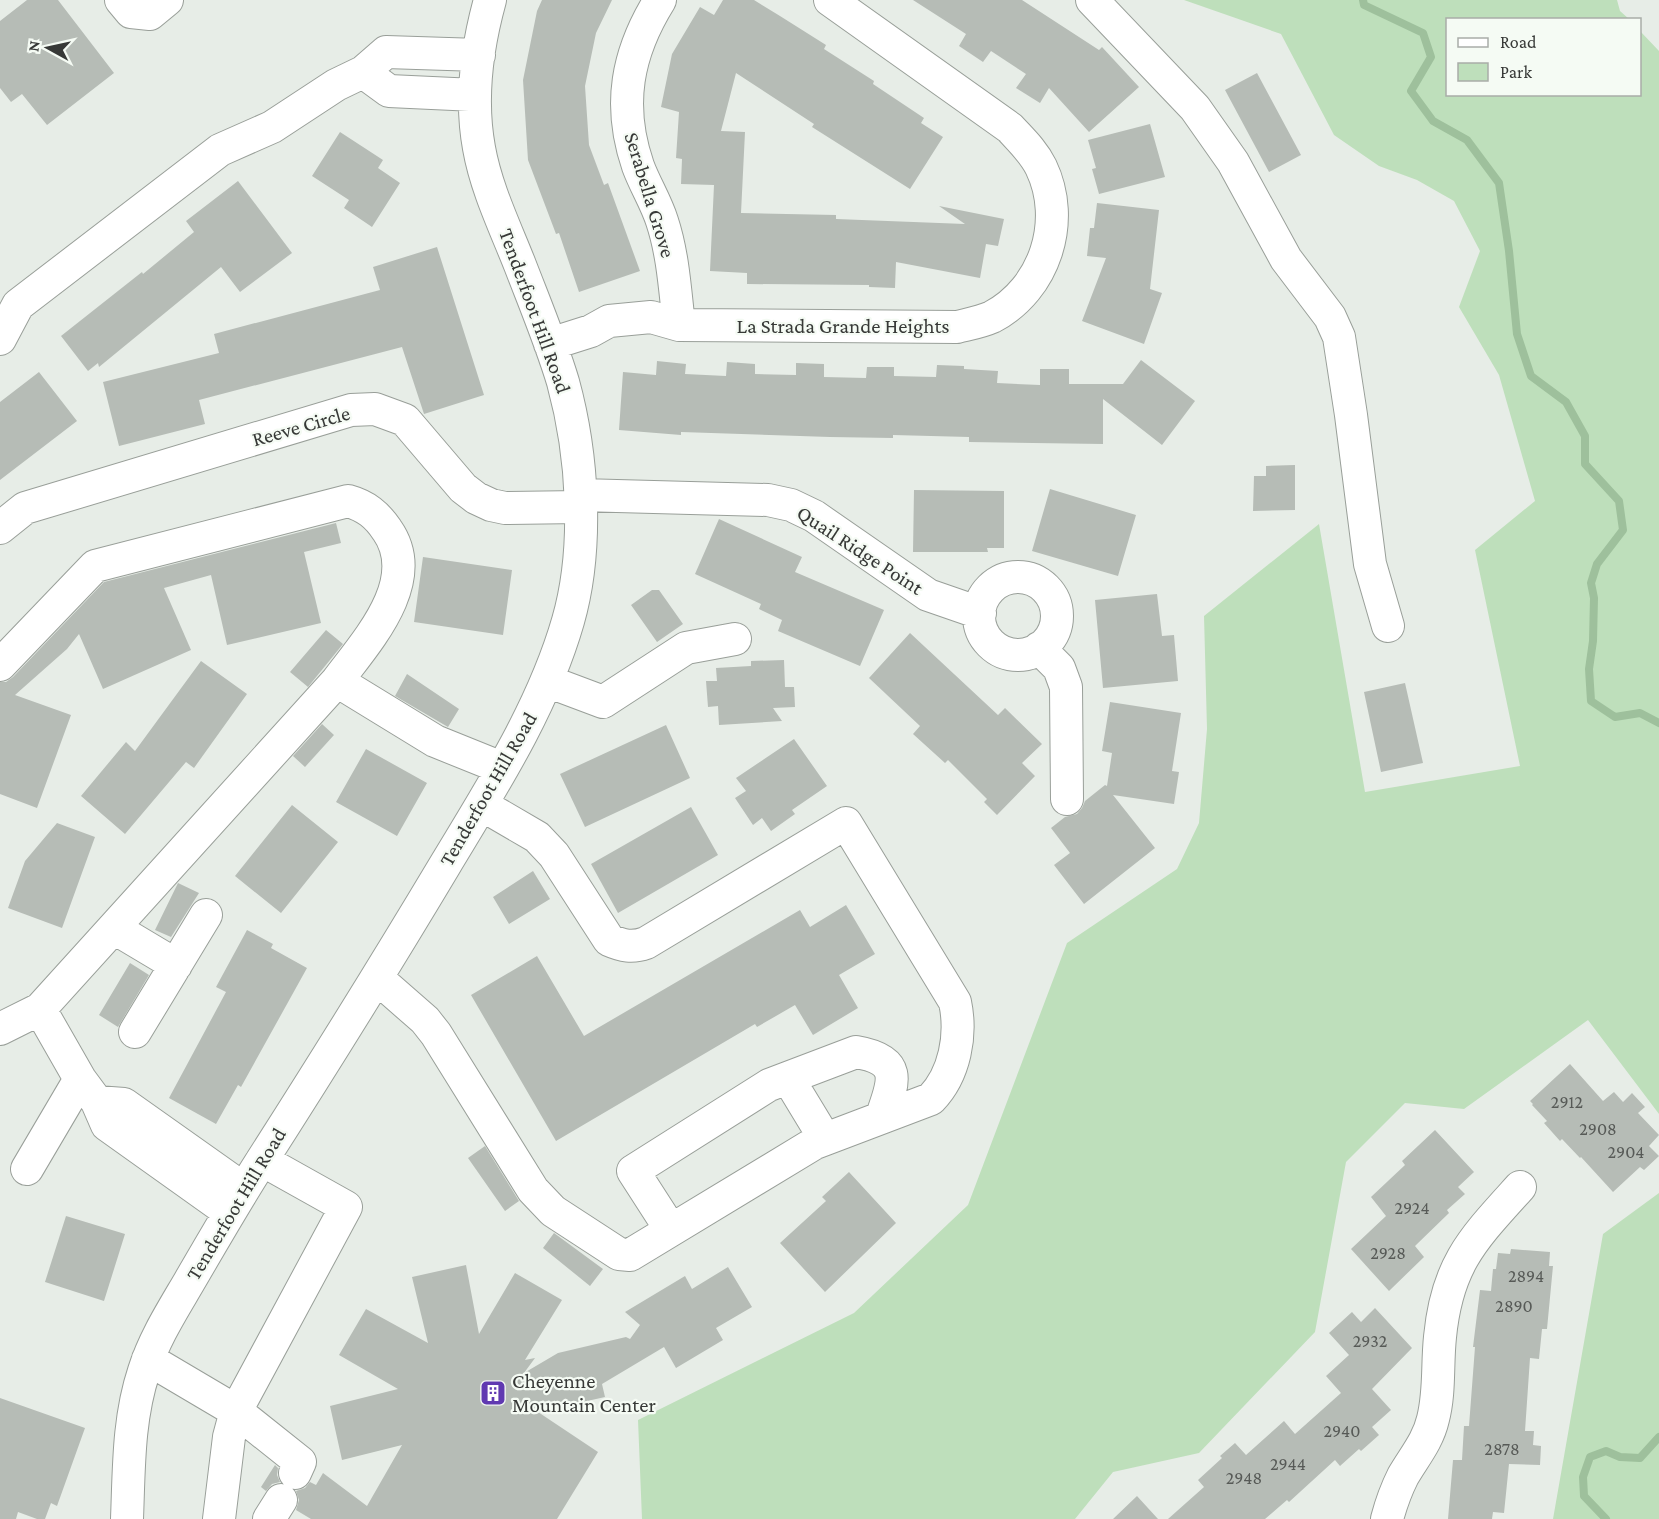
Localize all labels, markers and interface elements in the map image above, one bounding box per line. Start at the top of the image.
north arrow [18,18,78,78]
legend [1446,18,1641,96]
text: Road [1500,32,1537,52]
text: N [24,39,43,53]
text: Park [1500,62,1532,82]
street label: Serabella Grove [620,129,680,261]
street label: Tenderfoot Hill Road [494,225,576,397]
street label: La Strada Grande Heights [737,314,949,338]
street label: Reeve Circle [249,401,353,451]
street label: Quail Ridge Point [792,500,928,600]
street label: Tenderfoot Hill Road [434,708,542,870]
house number: 2912 [1551,1092,1583,1112]
house number: 2908 [1579,1119,1617,1139]
street label: Tenderfoot Hill Road [181,1123,291,1285]
house number: 2904 [1607,1142,1645,1162]
house number: 2924 [1394,1198,1430,1218]
house number: 2928 [1370,1243,1406,1263]
house number: 2894 [1508,1266,1544,1286]
house number: 2890 [1495,1296,1533,1316]
house number: 2932 [1353,1331,1387,1351]
place label: Cheyenne Mountain Center [512,1369,656,1417]
building icon: Cheyenne Mountain Center [478,1378,508,1408]
house number: 2940 [1324,1421,1360,1441]
house number: 2878 [1484,1439,1520,1459]
house number: 2944 [1270,1454,1306,1474]
house number: 2948 [1226,1468,1262,1488]

